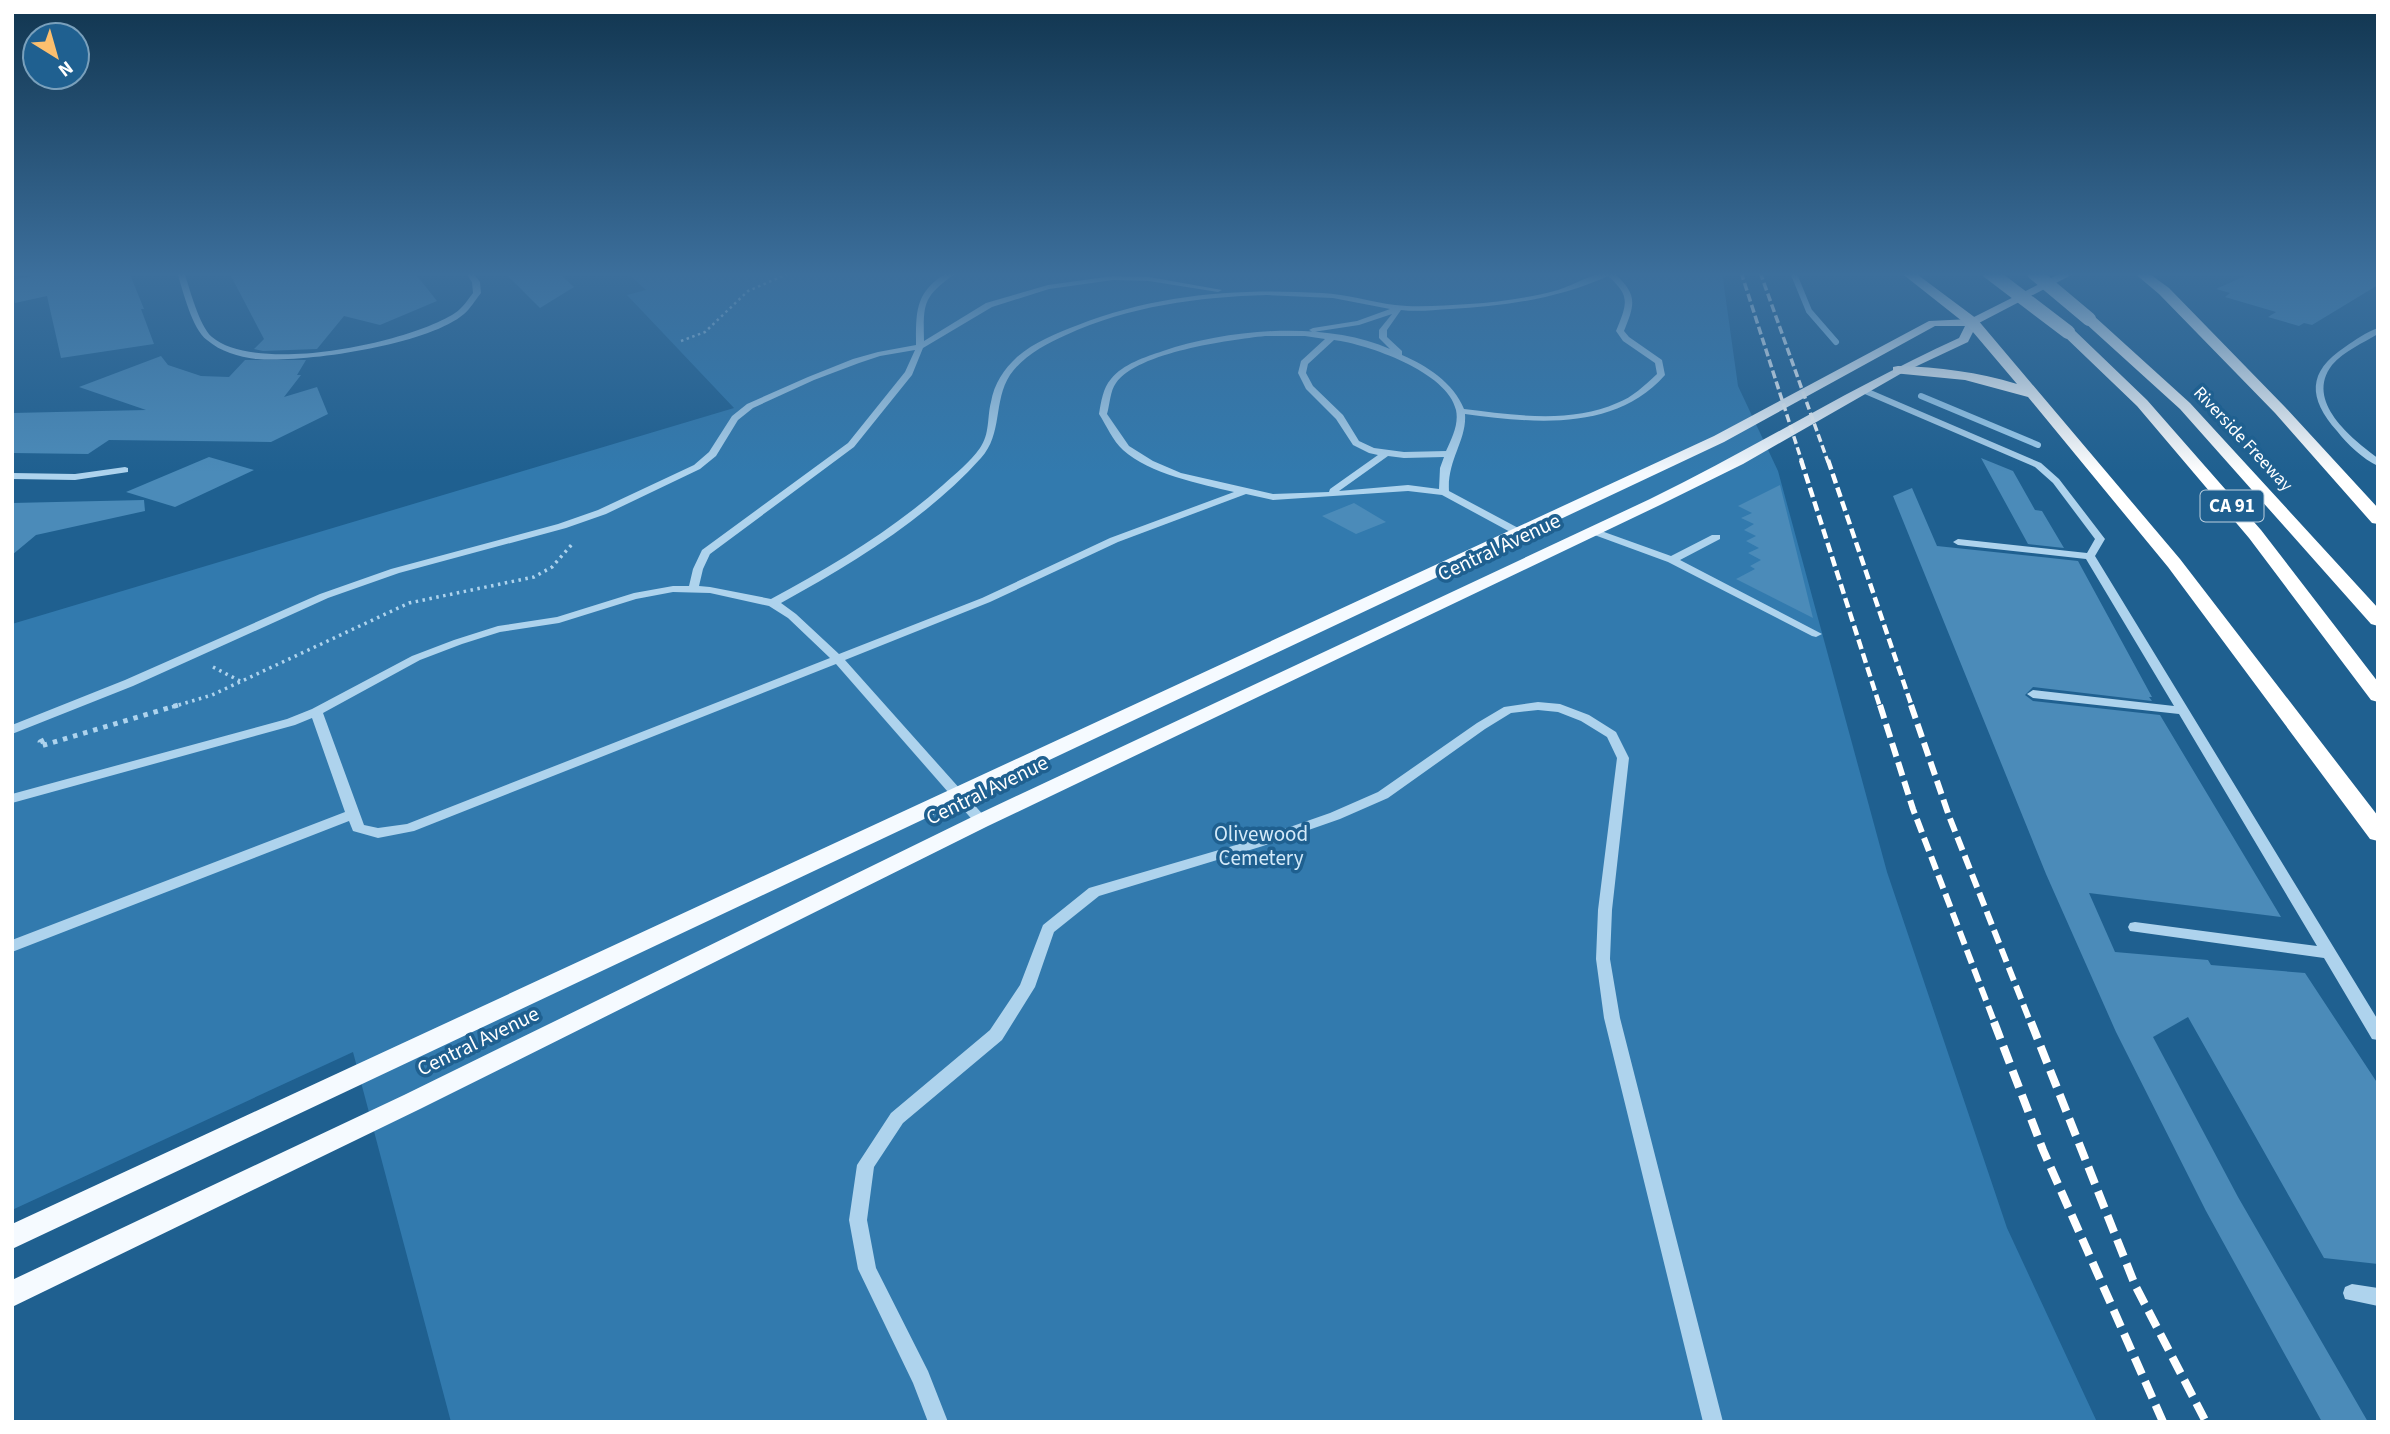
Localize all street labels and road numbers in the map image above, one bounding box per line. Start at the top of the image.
street label: Riverside Freeway [2188,381,2299,497]
road number: CA 91 [2200,491,2264,522]
street label: Central Avenue [1433,505,1565,589]
street label: Central Avenue [921,747,1053,833]
street label: Central Avenue [412,998,544,1084]

